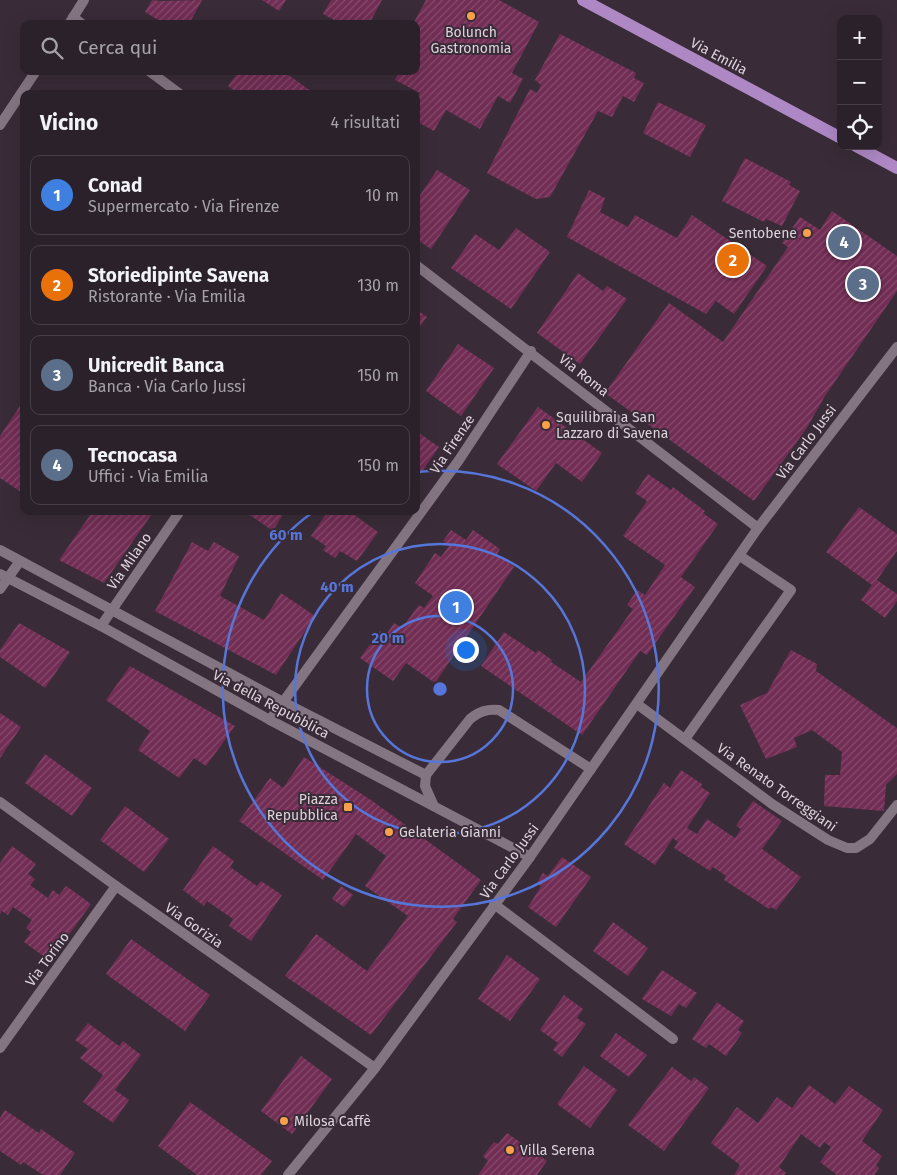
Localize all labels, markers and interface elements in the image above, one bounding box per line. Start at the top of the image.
marker: Bolunch Gastronomia [465,10,477,22]
map controls [837,15,882,150]
button: + [837,15,882,60]
search box [20,20,420,75]
place label: Bolunch Gastronomia [430,24,512,57]
icon: search [38,34,66,62]
street label: Via Emilia [687,34,750,79]
text: Cerca qui [78,36,157,59]
button: − [837,60,882,105]
button: locate [837,105,882,150]
text: Vicino [40,110,98,136]
text: 4 risultati [330,113,400,132]
text: Conad [88,174,142,197]
text: 1 [53,186,61,205]
text: 10 m [365,186,399,205]
text: Supermercato · Via Firenze [88,197,280,216]
pin: 4 [828,223,860,261]
place label: Sentobene [729,225,797,242]
marker: Sentobene [801,227,813,239]
pin: 2 [717,241,749,279]
text: Storiedipinte Savena [88,264,269,287]
pin: 3 [847,265,879,303]
text: 2 [53,276,61,295]
text: 130 m [357,276,399,295]
text: Ristorante · Via Emilia [88,287,246,306]
street label: Via Roma [555,351,612,400]
text: Unicredit Banca [88,354,224,377]
text: 3 [53,366,61,385]
text: 150 m [357,366,399,385]
text: Banca · Via Carlo Jussi [88,377,246,396]
street label: Via Carlo Jussi [773,402,840,483]
place label: Squilibrai a San Lazzaro di Savena [556,409,668,442]
street label: Via Firenze [426,411,478,477]
marker: Squilibrai a San Lazzaro di Savena [540,419,552,431]
text: Tecnocasa [88,444,177,467]
text: 4 [52,456,62,475]
text: 150 m [357,456,399,475]
text: Uffici · Via Emilia [88,467,209,486]
text: 60 m [269,526,303,544]
street label: Via Milano [104,529,155,593]
text: 40 m [320,578,354,596]
pin: 1 [440,588,472,626]
text: 20 m [372,629,404,647]
your location [453,637,479,663]
street label: Via della Repubblica [210,666,332,742]
centre of rings [431,680,449,698]
street label: Via Renato Torreggiani [713,740,840,835]
place label: Piazza Repubblica [267,791,338,824]
marker: Piazza Repubblica [342,801,354,813]
street label: Via Carlo Jussi [476,820,542,902]
place label: Gelateria Gianni [399,824,501,841]
marker: Gelateria Gianni [383,826,395,838]
street label: Via Gorizia [161,899,226,952]
street label: Via Torino [22,929,73,990]
place label: Milosa Caffè [294,1113,371,1130]
marker: Milosa Caffè [278,1115,290,1127]
place label: Villa Serena [520,1142,595,1159]
marker: Villa Serena [504,1144,516,1156]

